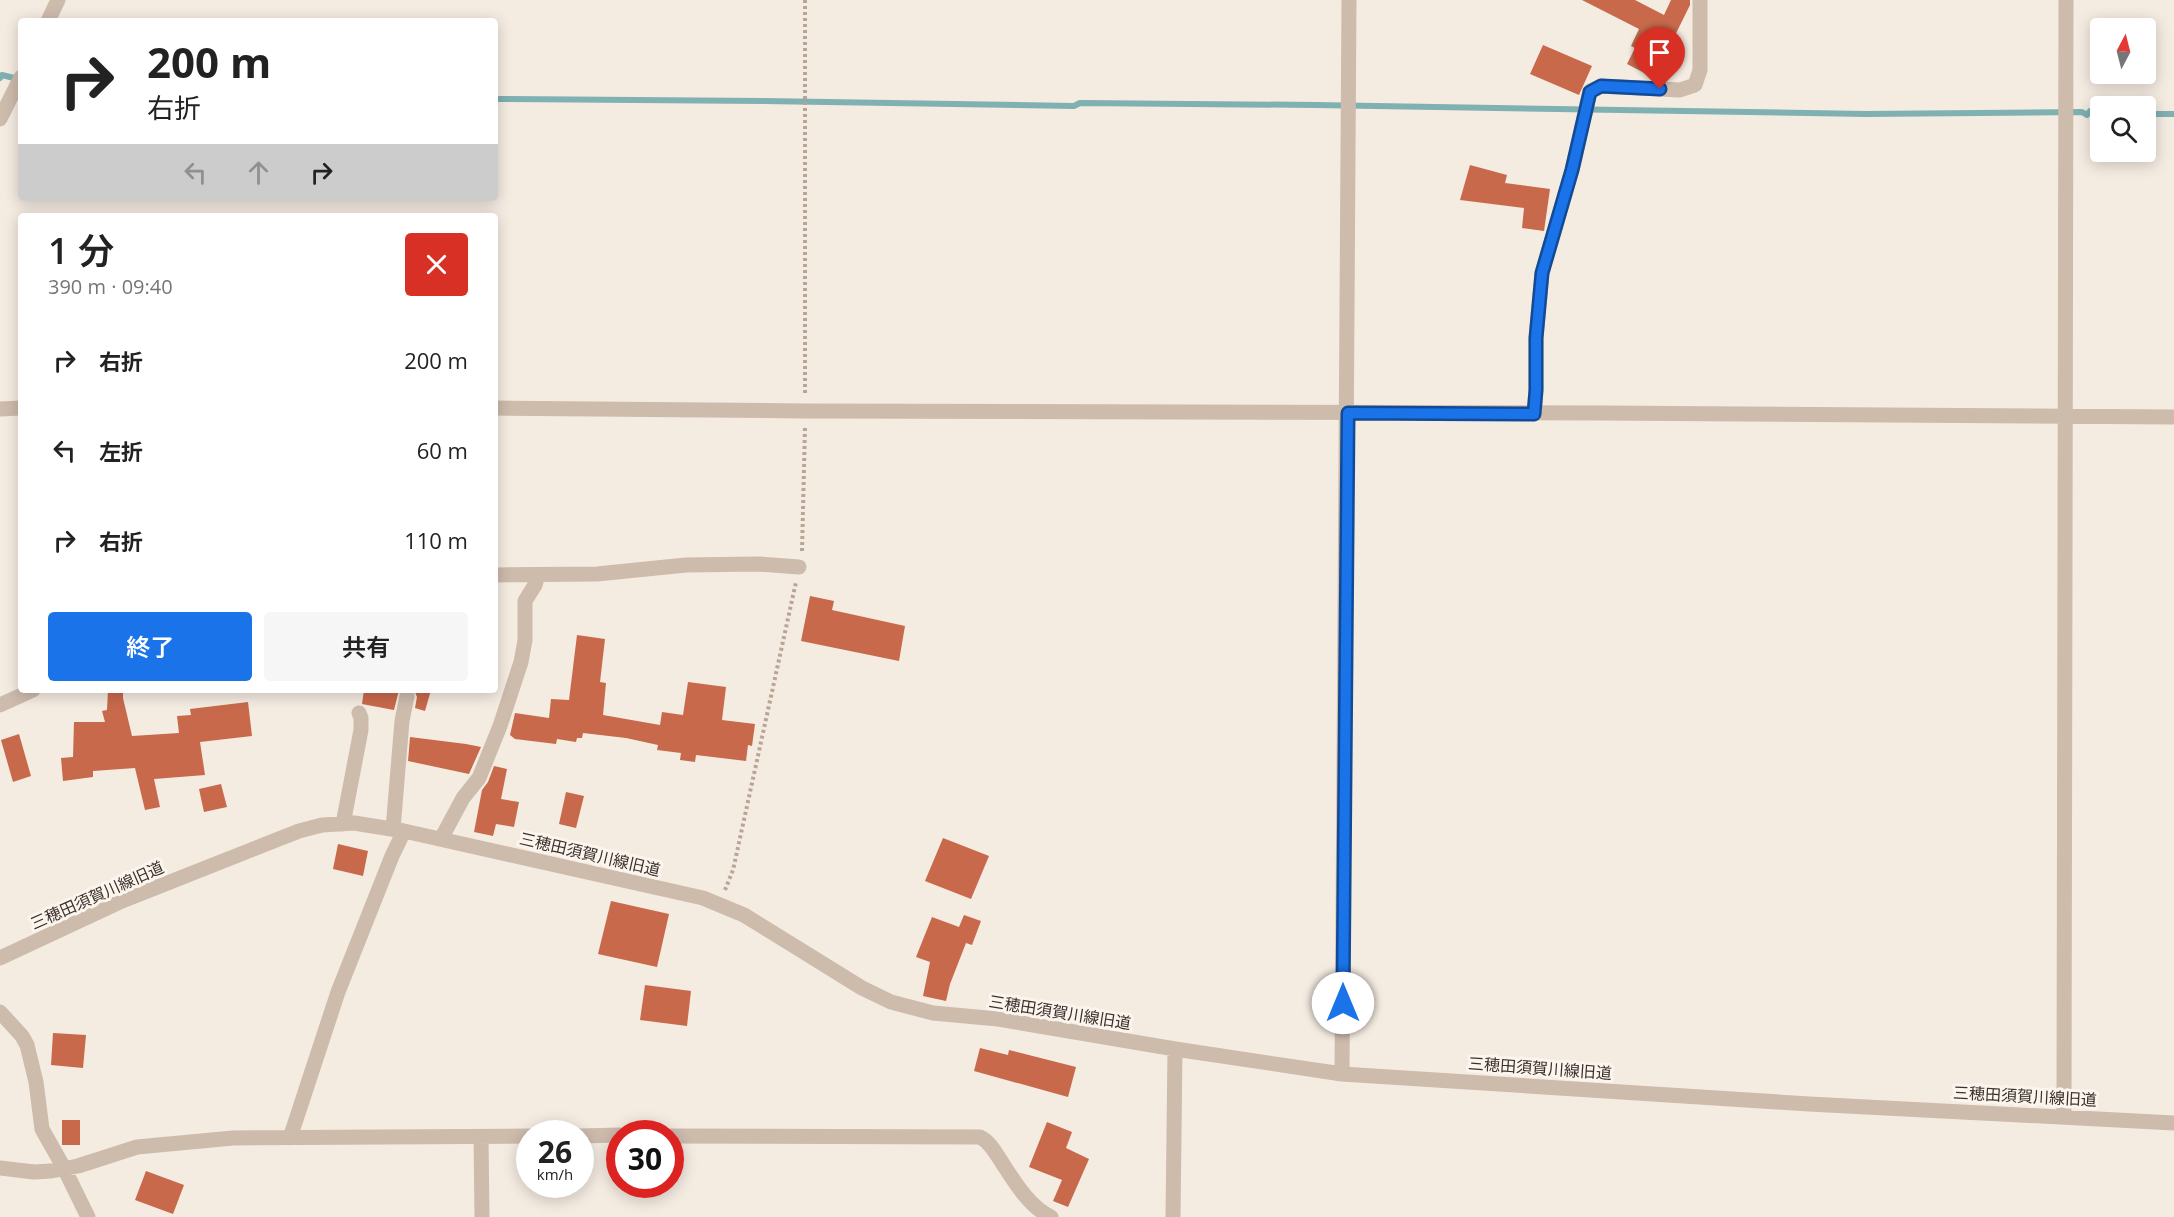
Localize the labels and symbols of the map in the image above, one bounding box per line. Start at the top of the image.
north arrow [2090,18,2156,84]
pin [1634,27,1685,89]
street label: 三穂田須賀川線旧道 [517,827,663,881]
street label: 三穂田須賀川線旧道 [27,856,167,934]
position arrow [1311,971,1375,1035]
street label: 三穂田須賀川線旧道 [987,990,1133,1034]
street label: 三穂田須賀川線旧道 [1467,1052,1613,1084]
street label: 三穂田須賀川線旧道 [1953,1081,2097,1111]
speed limit sign: 30 [606,1120,684,1198]

